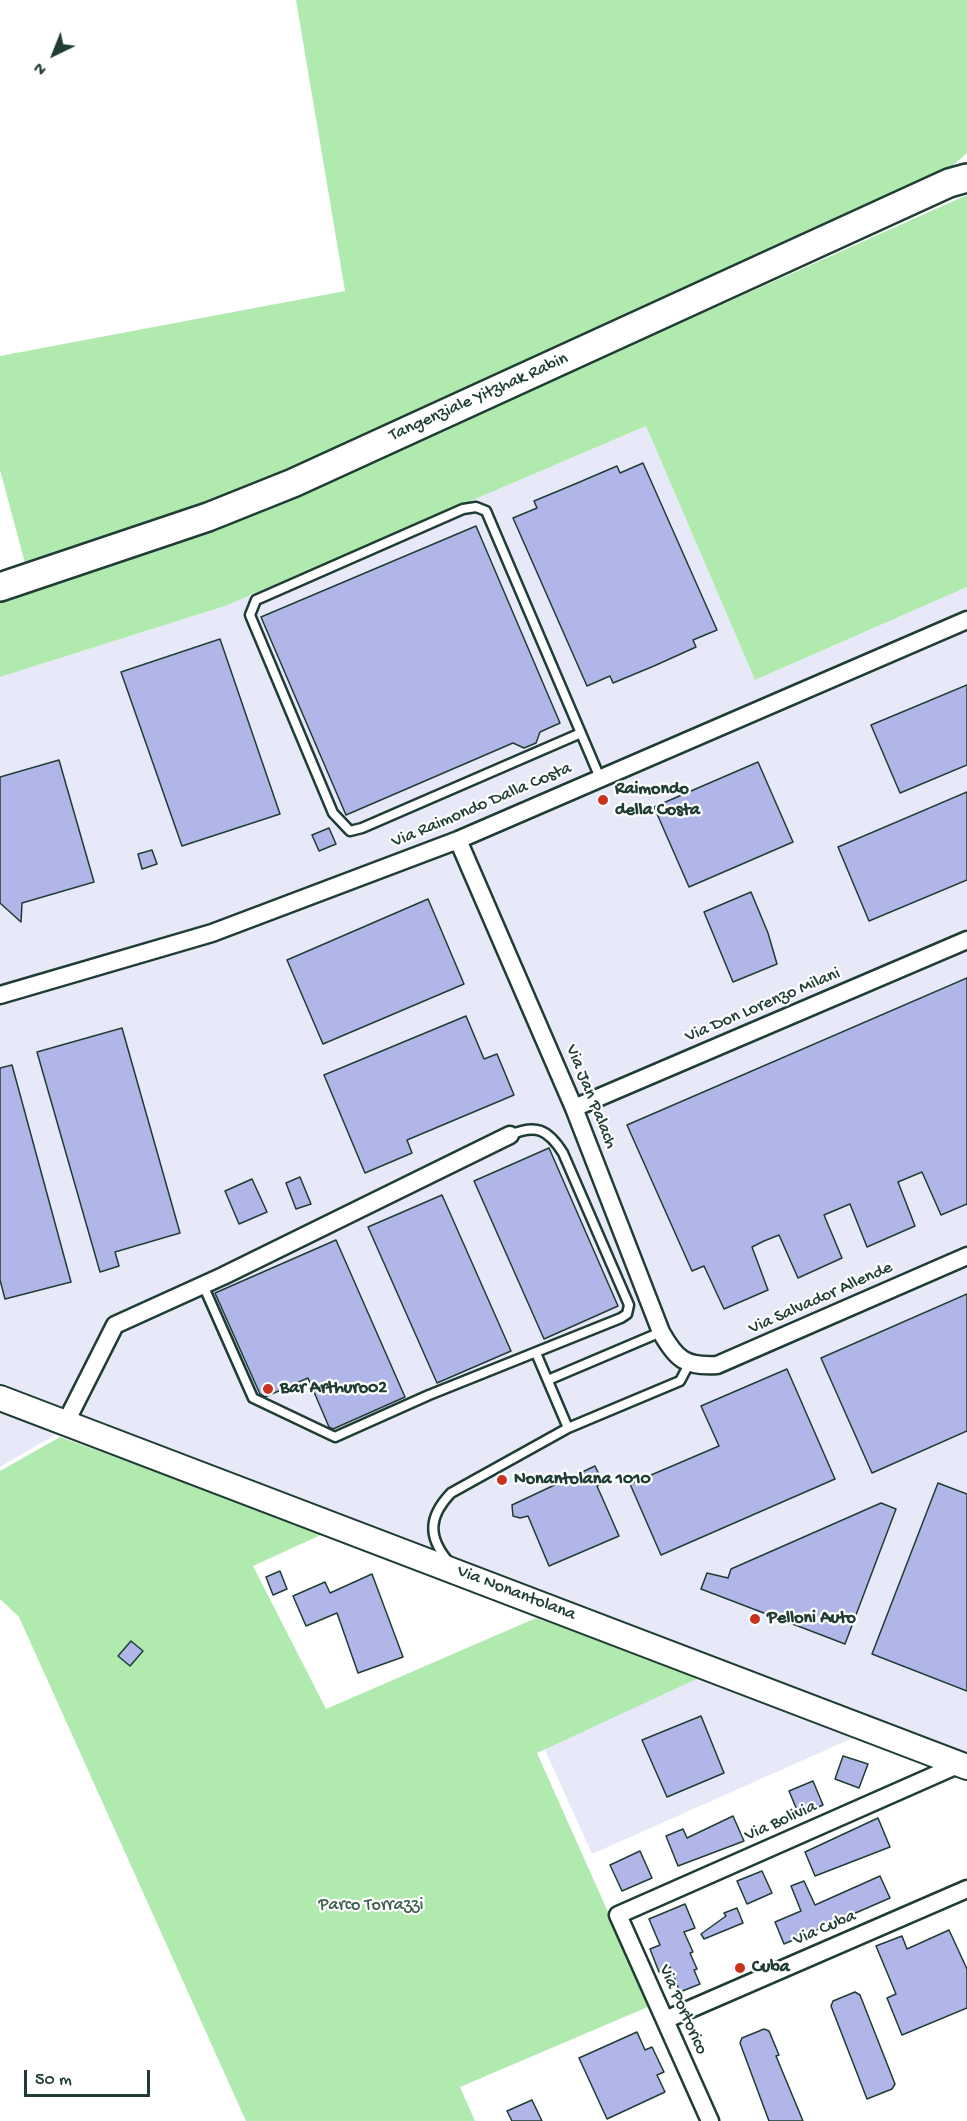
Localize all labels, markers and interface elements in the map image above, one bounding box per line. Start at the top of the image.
north arrow [24,24,84,84]
text: N [31,57,52,78]
street label: Tangenziale Yitzhak Rabin [386,349,572,447]
street label: Via Raimondo Dalla Costa [389,758,575,854]
place label: Raimondo della Costa [615,779,700,822]
marker: Raimondo della Costa [596,793,610,807]
street label: Via Don Lorenzo Milani [682,964,844,1048]
street label: Via Jan Palach [559,1042,621,1152]
street label: Via Salvador Allende [746,1258,896,1340]
place label: Bar Arthuro02 [280,1378,387,1400]
marker: Bar Arthuro02 [261,1382,275,1396]
place label: Nonantolana 1010 [514,1469,651,1491]
marker: Nonantolana 1010 [495,1473,509,1487]
street label: Via Nonantolana [454,1561,578,1627]
place label: Pelloni Auto [767,1608,856,1630]
marker: Pelloni Auto [748,1612,762,1626]
street label: Via Bolivia [742,1797,820,1847]
park label: Parco Torrazzi [319,1895,423,1917]
street label: Via Cuba [790,1906,860,1952]
place label: Cuba [752,1957,790,1979]
marker: Cuba [733,1961,747,1975]
street label: Via Portorico [653,1962,711,2058]
scale bar [27,2058,153,2096]
text: 50 m [35,2070,72,2091]

